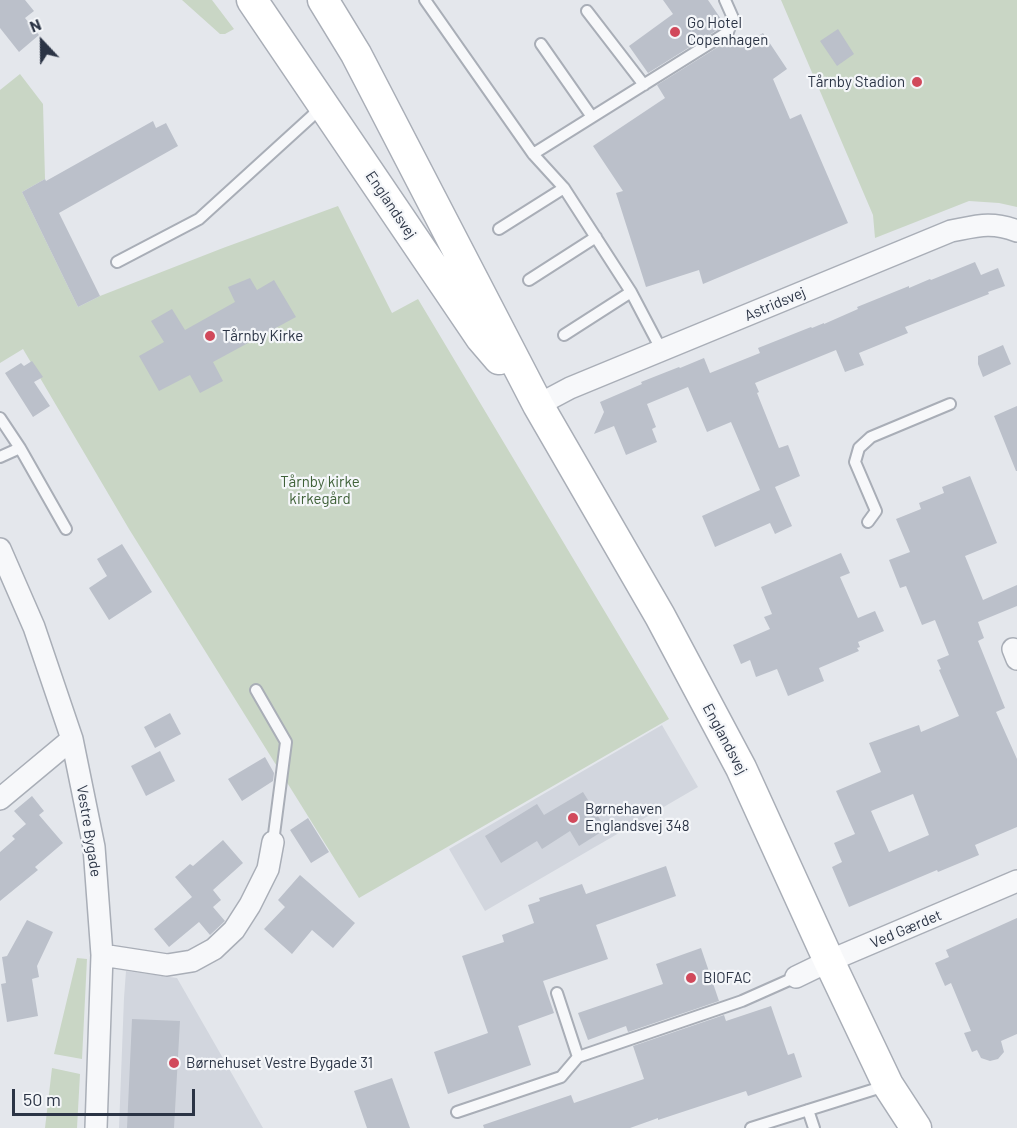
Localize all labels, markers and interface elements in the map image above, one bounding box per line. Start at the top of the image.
north arrow [12,12,72,72]
text: N [27,14,44,36]
place label: Go Hotel Copenhagen [687,14,768,49]
marker: Go Hotel Copenhagen [668,25,682,39]
place label: Tårnby Stadion [807,73,905,91]
marker: Tårnby Stadion [910,75,924,89]
street label: Englandsvej [362,168,420,242]
street label: Astridsvej [742,283,808,325]
place label: Tårnby Kirke [222,327,303,345]
marker: Tårnby Kirke [203,329,217,343]
park label: Tårnby kirke kirkegård [280,473,360,508]
street label: Englandsvej [699,700,751,778]
street label: Vestre Bygade [73,784,105,878]
place label: Børnehaven Englandsvej 348 [585,800,690,835]
marker: Børnehaven Englandsvej 348 [566,811,580,825]
street label: Ved Gærdet [868,906,944,952]
place label: BIOFAC [703,969,751,987]
marker: BIOFAC [684,971,698,985]
place label: Børnehuset Vestre Bygade 31 [186,1054,373,1072]
marker: Børnehuset Vestre Bygade 31 [167,1056,181,1070]
scale bar [15,1077,198,1115]
text: 50 m [23,1088,61,1110]

